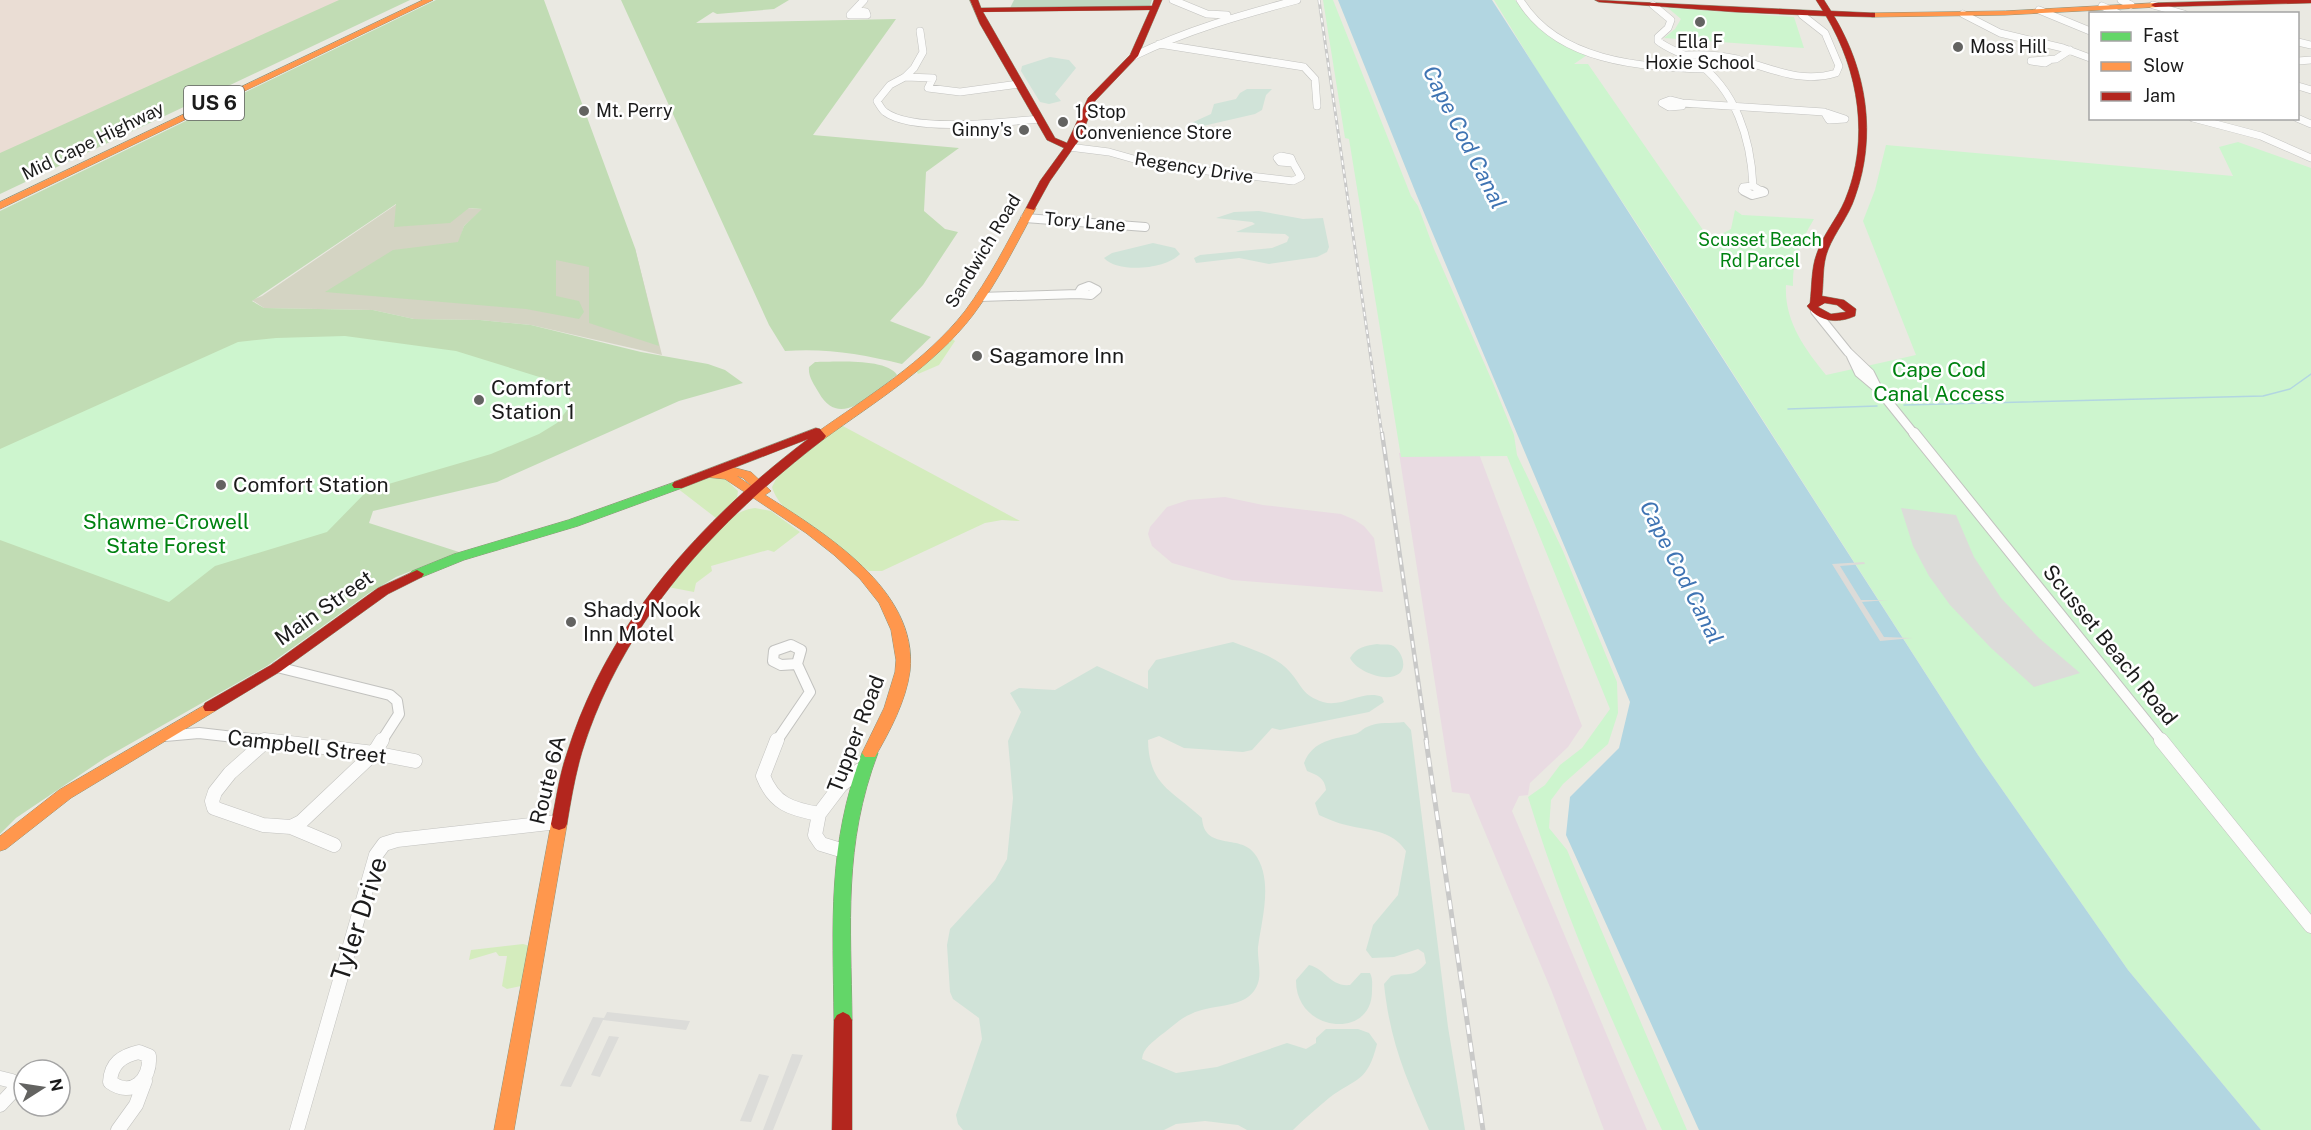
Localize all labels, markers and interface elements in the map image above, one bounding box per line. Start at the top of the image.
legend [2089,12,2299,120]
marker: Ella F Hoxie School [1693,15,1707,29]
text: Fast [2143,25,2179,46]
place label: Ella F Hoxie School [1645,31,1755,73]
place label: Moss Hill [1970,36,2047,57]
marker: Moss Hill [1951,40,1965,54]
text: Slow [2143,55,2184,76]
water label: Cape Cod Canal [1418,61,1512,213]
text: Jam [2143,85,2176,106]
road number: US 6 [184,86,244,120]
street label: Mid Cape Highway [18,97,168,184]
place label: Mt. Perry [596,100,673,121]
place label: 1 Stop Convenience Store [1075,101,1232,143]
marker: Mt. Perry [577,104,591,118]
marker: 1 Stop Convenience Store [1056,115,1070,129]
place label: Ginny's [952,119,1012,140]
marker: Ginny's [1017,123,1031,137]
street label: Regency Drive [1133,148,1255,187]
street label: Sandwich Road [940,190,1025,311]
street label: Tory Lane [1044,207,1127,236]
park label: Scusset Beach Rd Parcel [1698,229,1822,271]
place label: Sagamore Inn [989,343,1124,368]
marker: Sagamore Inn [970,349,984,363]
park label: Cape Cod Canal Access [1873,357,2005,406]
place label: Comfort Station 1 [491,375,575,424]
marker: Comfort Station 1 [472,393,486,407]
place label: Comfort Station [233,472,389,497]
marker: Comfort Station [214,478,228,492]
water label: Cape Cod Canal [1635,496,1729,648]
park label: Shawme-Crowell State Forest [83,509,249,558]
street label: Scusset Beach Road [2038,559,2183,730]
street label: Main Street [270,565,378,651]
place label: Shady Nook Inn Motel [583,597,701,646]
marker: Shady Nook Inn Motel [564,615,578,629]
street label: Tupper Road [822,672,889,796]
street label: Campbell Street [226,724,388,769]
street label: Route 6A [524,733,571,827]
street label: Tyler Drive [324,853,393,985]
north arrow [12,1058,72,1118]
text: N [46,1077,67,1093]

